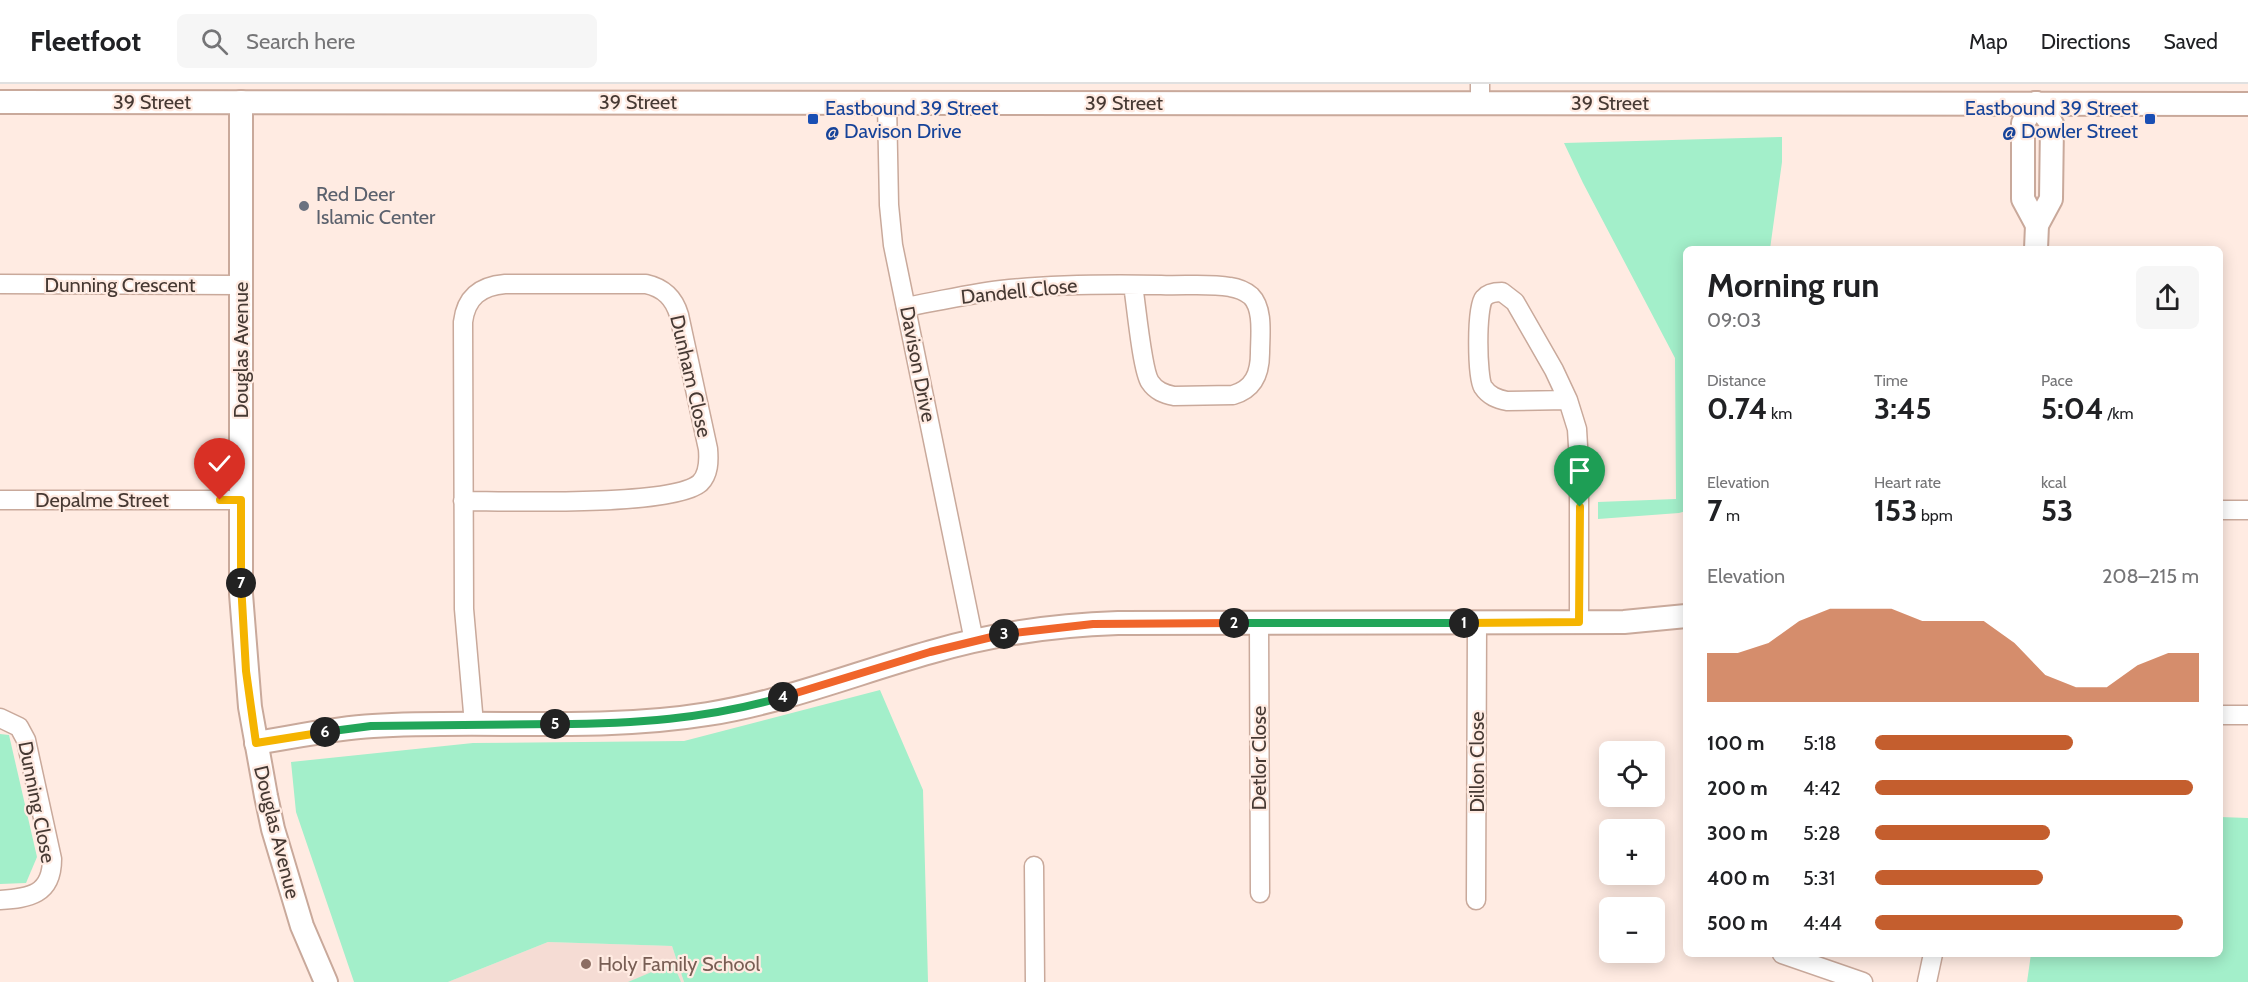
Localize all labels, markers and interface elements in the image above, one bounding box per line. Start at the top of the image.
search box [177,14,597,68]
text: Fleetfoot [30,24,141,58]
icon: search [198,25,231,58]
text: Search here [246,28,355,55]
text: Map [1969,29,2008,54]
text: Directions [2041,29,2130,54]
text: Saved [2163,29,2218,54]
street label: 39 Street [113,90,191,114]
street label: 39 Street [599,90,677,114]
street label: 39 Street [1085,91,1163,115]
street label: 39 Street [1571,91,1649,115]
place label: Eastbound 39 Street @ Davison Drive [825,96,998,143]
place label: Eastbound 39 Street @ Dowler Street [1965,96,2138,143]
marker: Eastbound 39 Street @ Davison Drive [806,112,820,126]
marker: Eastbound 39 Street @ Dowler Street [2143,112,2157,126]
place label: Red Deer Islamic Center [316,182,436,229]
marker: Red Deer Islamic Center [297,199,311,213]
text: Morning run [1707,265,1879,305]
button: share [2136,266,2199,329]
street label: Dunning Crescent [45,273,196,297]
street label: Dandell Close [960,273,1078,309]
street label: Douglas Avenue [229,282,253,418]
street label: Davison Drive [895,304,941,424]
text: 09:03 [1707,308,1761,332]
street label: Dunham Close [665,312,717,440]
text: Distance [1707,371,1766,390]
text: Time [1874,371,1908,390]
text: Pace [2041,371,2073,390]
text: 0.74 [1707,390,1767,427]
text: 3:45 [1874,390,1932,427]
text: 5:04 [2041,390,2104,427]
text: km [1767,404,1792,423]
text: /km [2104,404,2134,423]
pin [194,438,245,500]
pin [1554,445,1605,507]
icon: check [203,447,236,480]
icon: arrive [1563,454,1596,487]
text: Elevation [1707,473,1770,492]
text: Heart rate [1874,473,1941,492]
text: kcal [2041,473,2067,492]
street label: Depalme Street [35,488,169,512]
text: 7 [1707,492,1722,529]
text: 153 [1874,492,1917,529]
text: 53 [2041,492,2073,529]
text: m [1722,506,1740,525]
text: bpm [1917,506,1953,525]
text: Elevation [1707,564,1785,588]
text: 208–215 m [2102,564,2199,588]
pin: 7 [226,568,256,598]
text: 7 [237,573,245,592]
pin: 2 [1219,608,1249,638]
pin: 1 [1449,608,1479,638]
text: 2 [1230,613,1238,632]
text: 1 [1461,613,1467,632]
pin: 3 [989,619,1019,649]
text: 3 [1000,624,1008,643]
pin: 4 [768,682,798,712]
text: 4 [778,687,788,706]
street label: Detlor Close [1247,706,1271,810]
pin: 5 [540,709,570,739]
street label: Dillon Close [1465,711,1489,813]
text: 5 [551,714,559,733]
pin: 6 [310,717,340,747]
text: 6 [321,722,330,741]
text: 100 m [1707,731,1765,755]
text: 5:18 [1803,731,1837,755]
street label: Dunning Close [13,739,61,865]
map controls [1599,741,1665,963]
button: locate [1599,741,1665,807]
street label: Douglas Avenue [249,763,305,901]
text: 200 m [1707,776,1768,800]
text: 4:42 [1803,776,1841,800]
button: + [1599,819,1665,885]
text: 300 m [1707,821,1768,845]
text: 5:28 [1803,821,1841,845]
text: 400 m [1707,866,1770,890]
text: 5:31 [1803,866,1835,890]
button: − [1599,897,1665,963]
text: 500 m [1707,911,1768,935]
text: 4:44 [1803,911,1842,935]
place label: Holy Family School [598,952,760,976]
marker: Holy Family School [579,957,593,971]

